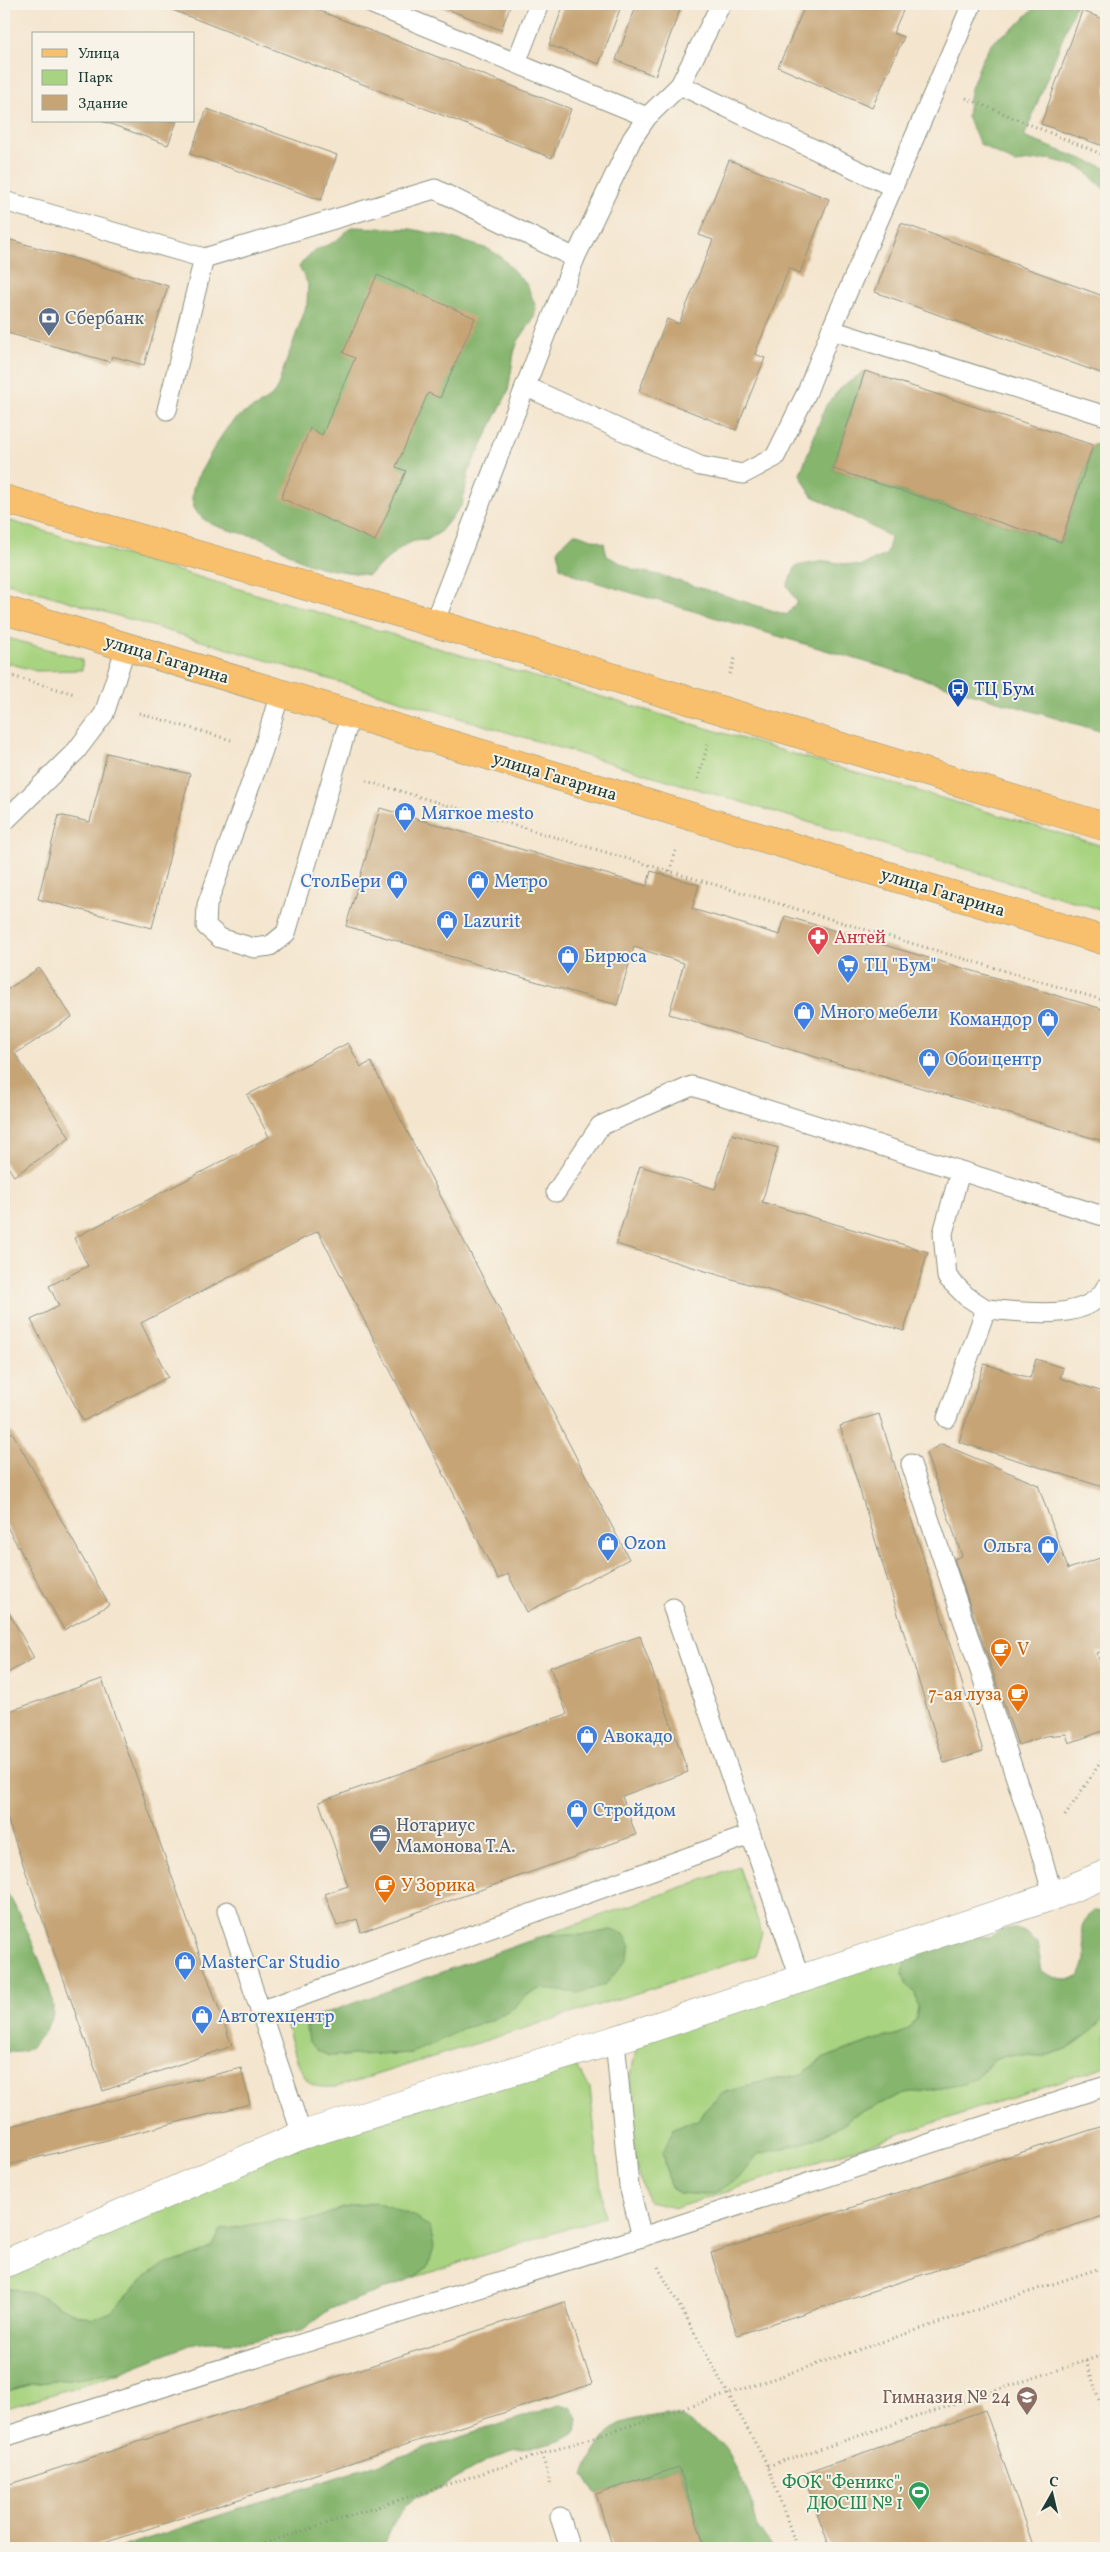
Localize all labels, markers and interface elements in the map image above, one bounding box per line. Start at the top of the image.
legend [32,32,195,122]
text: Улица [78,44,120,65]
text: Парк [78,68,113,89]
text: Здание [78,94,128,115]
bank icon: Сбербанк [37,306,61,337]
place label: Сбербанк [65,307,145,332]
street label: улица Гагарина [101,630,232,691]
bus stop icon: ТЦ Бум [946,677,970,708]
place label: ТЦ Бум [974,678,1035,703]
street label: улица Гагарина [489,747,620,808]
shop icon: Мягкое mesto [393,801,417,832]
place label: Мягкое mesto [421,802,534,827]
street label: улица Гагарина [877,863,1008,924]
shop icon: СтолБери [385,869,409,900]
shop icon: Метро [466,869,490,900]
place label: СтолБери [301,870,381,895]
place label: Метро [494,870,548,895]
shop icon: Lazurit [435,909,459,940]
place label: Lazurit [463,910,521,935]
pharmacy icon: Антей [806,925,830,956]
place label: Антей [834,926,886,951]
shop icon: Бирюса [556,944,580,975]
place label: Бирюса [584,945,647,970]
supermarket icon: ТЦ "Бум" [836,953,860,984]
place label: ТЦ "Бум" [864,954,936,979]
shop icon: Много мебели [792,1000,816,1031]
place label: Много мебели [820,1001,938,1026]
shop icon: Командор [1036,1007,1060,1038]
place label: Командор [949,1008,1032,1033]
shop icon: Обои центр [917,1047,941,1078]
place label: Обои центр [945,1048,1042,1073]
shop icon: Ozon [596,1531,620,1562]
place label: Ozon [624,1532,667,1557]
shop icon: Ольга [1036,1534,1060,1565]
place label: Ольга [983,1535,1032,1560]
cafe icon: V [989,1637,1013,1668]
place label: V [1017,1638,1029,1663]
cafe icon: 7-ая луза [1006,1682,1030,1713]
place label: 7-ая луза [928,1683,1002,1708]
shop icon: Авокадо [575,1724,599,1755]
place label: Авокадо [603,1725,673,1750]
shop icon: Стройдом [565,1798,589,1829]
place label: Стройдом [593,1799,676,1824]
place label: Нотариус Мамонова Т.А. [396,1814,516,1860]
office icon: Нотариус Мамонова Т.А. [368,1823,392,1854]
cafe icon: У Зорика [373,1873,397,1904]
place label: У Зорика [401,1874,475,1899]
shop icon: MasterCar Studio [173,1950,197,1981]
place label: MasterCar Studio [201,1951,340,1976]
shop icon: Автотехцентр [190,2004,214,2035]
place label: Автотехцентр [218,2005,335,2030]
school or university icon: Гимназия № 24 [1015,2385,1039,2416]
place label: Гимназия № 24 [882,2386,1011,2411]
north arrow [1028,2470,1078,2520]
place label: ФОК "Феникс", ДЮСШ № 1 [782,2471,903,2517]
text: С [1048,2473,1059,2493]
sports icon: ФОК "Феникс", ДЮСШ № 1 [907,2480,931,2511]

